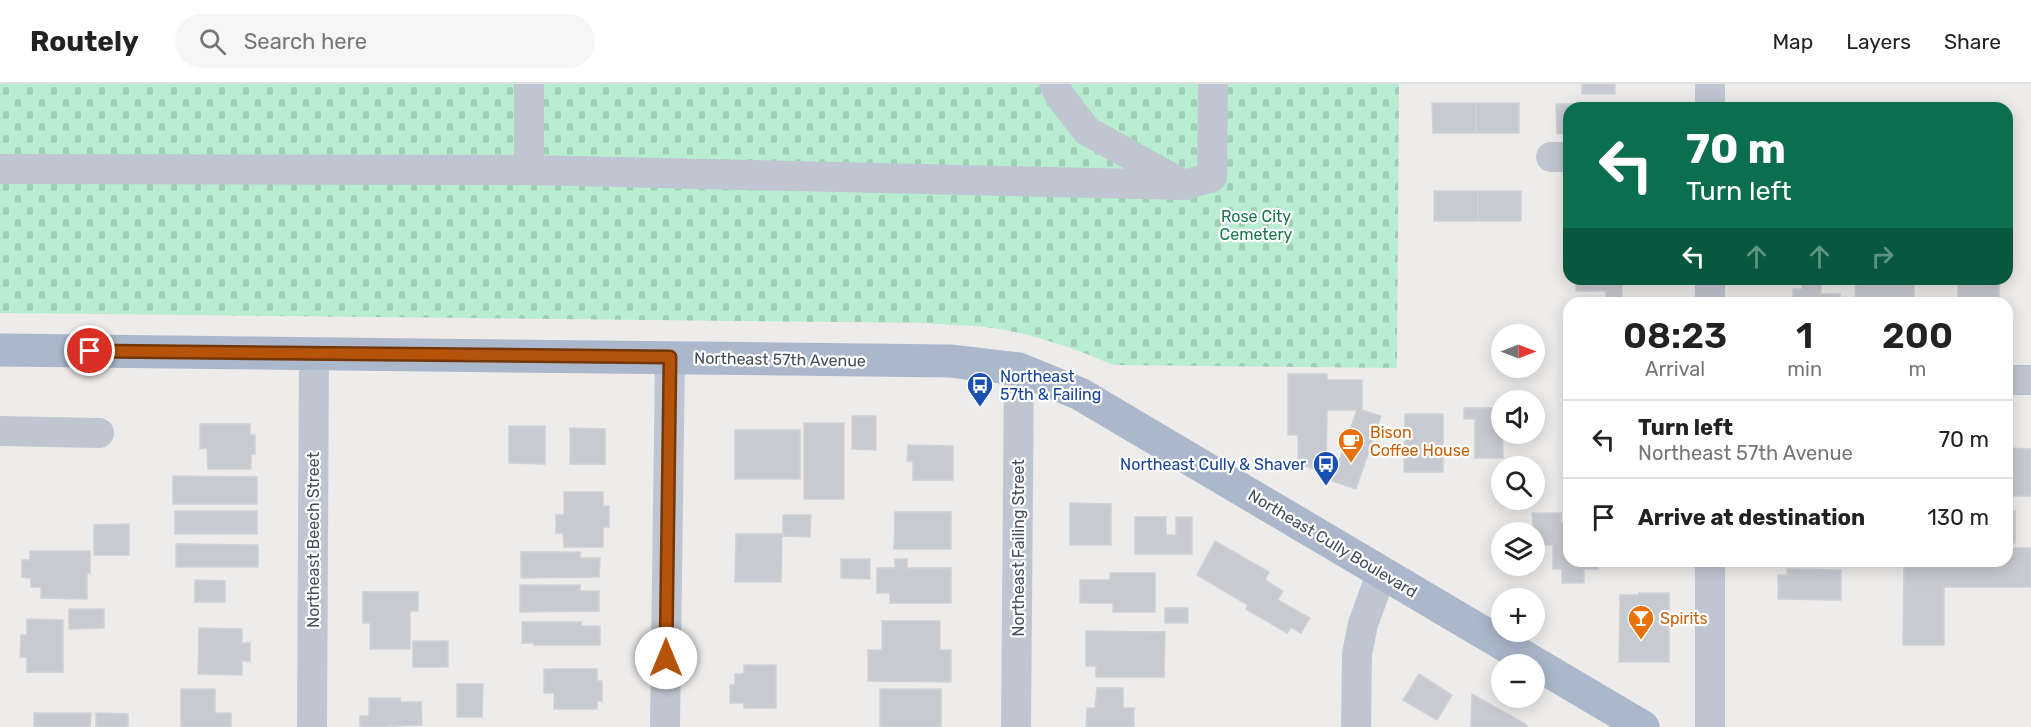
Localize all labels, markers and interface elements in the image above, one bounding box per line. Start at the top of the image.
search box [175,14,595,68]
text: Routely [30,25,139,58]
icon: search [196,25,229,58]
text: Search here [244,28,367,55]
text: Map [1772,29,1813,54]
text: Layers [1846,29,1911,54]
text: Share [1944,29,2001,54]
text: 70 m [1686,124,1786,174]
icon: left [1587,126,1665,204]
text: Turn left [1686,175,1791,207]
park label: Rose City Cemetery [1220,207,1293,244]
icon: left [1677,240,1710,273]
icon: ahead [1740,240,1773,273]
icon: ahead [1803,240,1836,273]
icon: right [1866,240,1899,273]
text: 08:23 [1623,314,1727,357]
text: 1 [1796,314,1813,357]
text: 200 [1882,314,1953,357]
north arrow [1491,324,1545,378]
map controls [1491,324,1545,708]
pin [64,325,115,376]
icon: arrive [73,334,106,367]
street label: Northeast 57th Avenue [694,349,866,370]
text: Arrival [1645,357,1705,381]
text: min [1787,357,1822,381]
text: m [1909,357,1926,381]
place label: Northeast 57th & Failing [1000,367,1101,404]
bus stop icon: Northeast 57th & Failing [965,370,995,408]
button: sound [1491,390,1545,444]
text: Turn left [1638,414,1733,441]
place label: Bison Coffee House [1370,423,1470,460]
icon: left [1587,423,1620,456]
cafe icon: Bison Coffee House [1336,426,1366,464]
text: 70 m [1939,426,1989,453]
text: Northeast 57th Avenue [1638,441,1853,465]
bus stop icon: Northeast Cully & Shaver [1311,449,1341,487]
street label: Northeast Beech Street [304,452,323,628]
place label: Northeast Cully & Shaver [1120,455,1306,474]
button: search [1491,456,1545,510]
street label: Northeast Failing Street [1009,459,1028,637]
street label: Northeast Cully Boulevard [1245,485,1421,601]
icon: arrive [1587,501,1620,534]
text: Arrive at destination [1638,504,1865,531]
text: 130 m [1927,504,1989,531]
button: layers [1491,522,1545,576]
button: + [1491,588,1545,642]
bar icon: Spirits [1626,603,1656,641]
place label: Spirits [1660,609,1708,628]
position arrow [634,626,698,690]
button: − [1491,654,1545,708]

